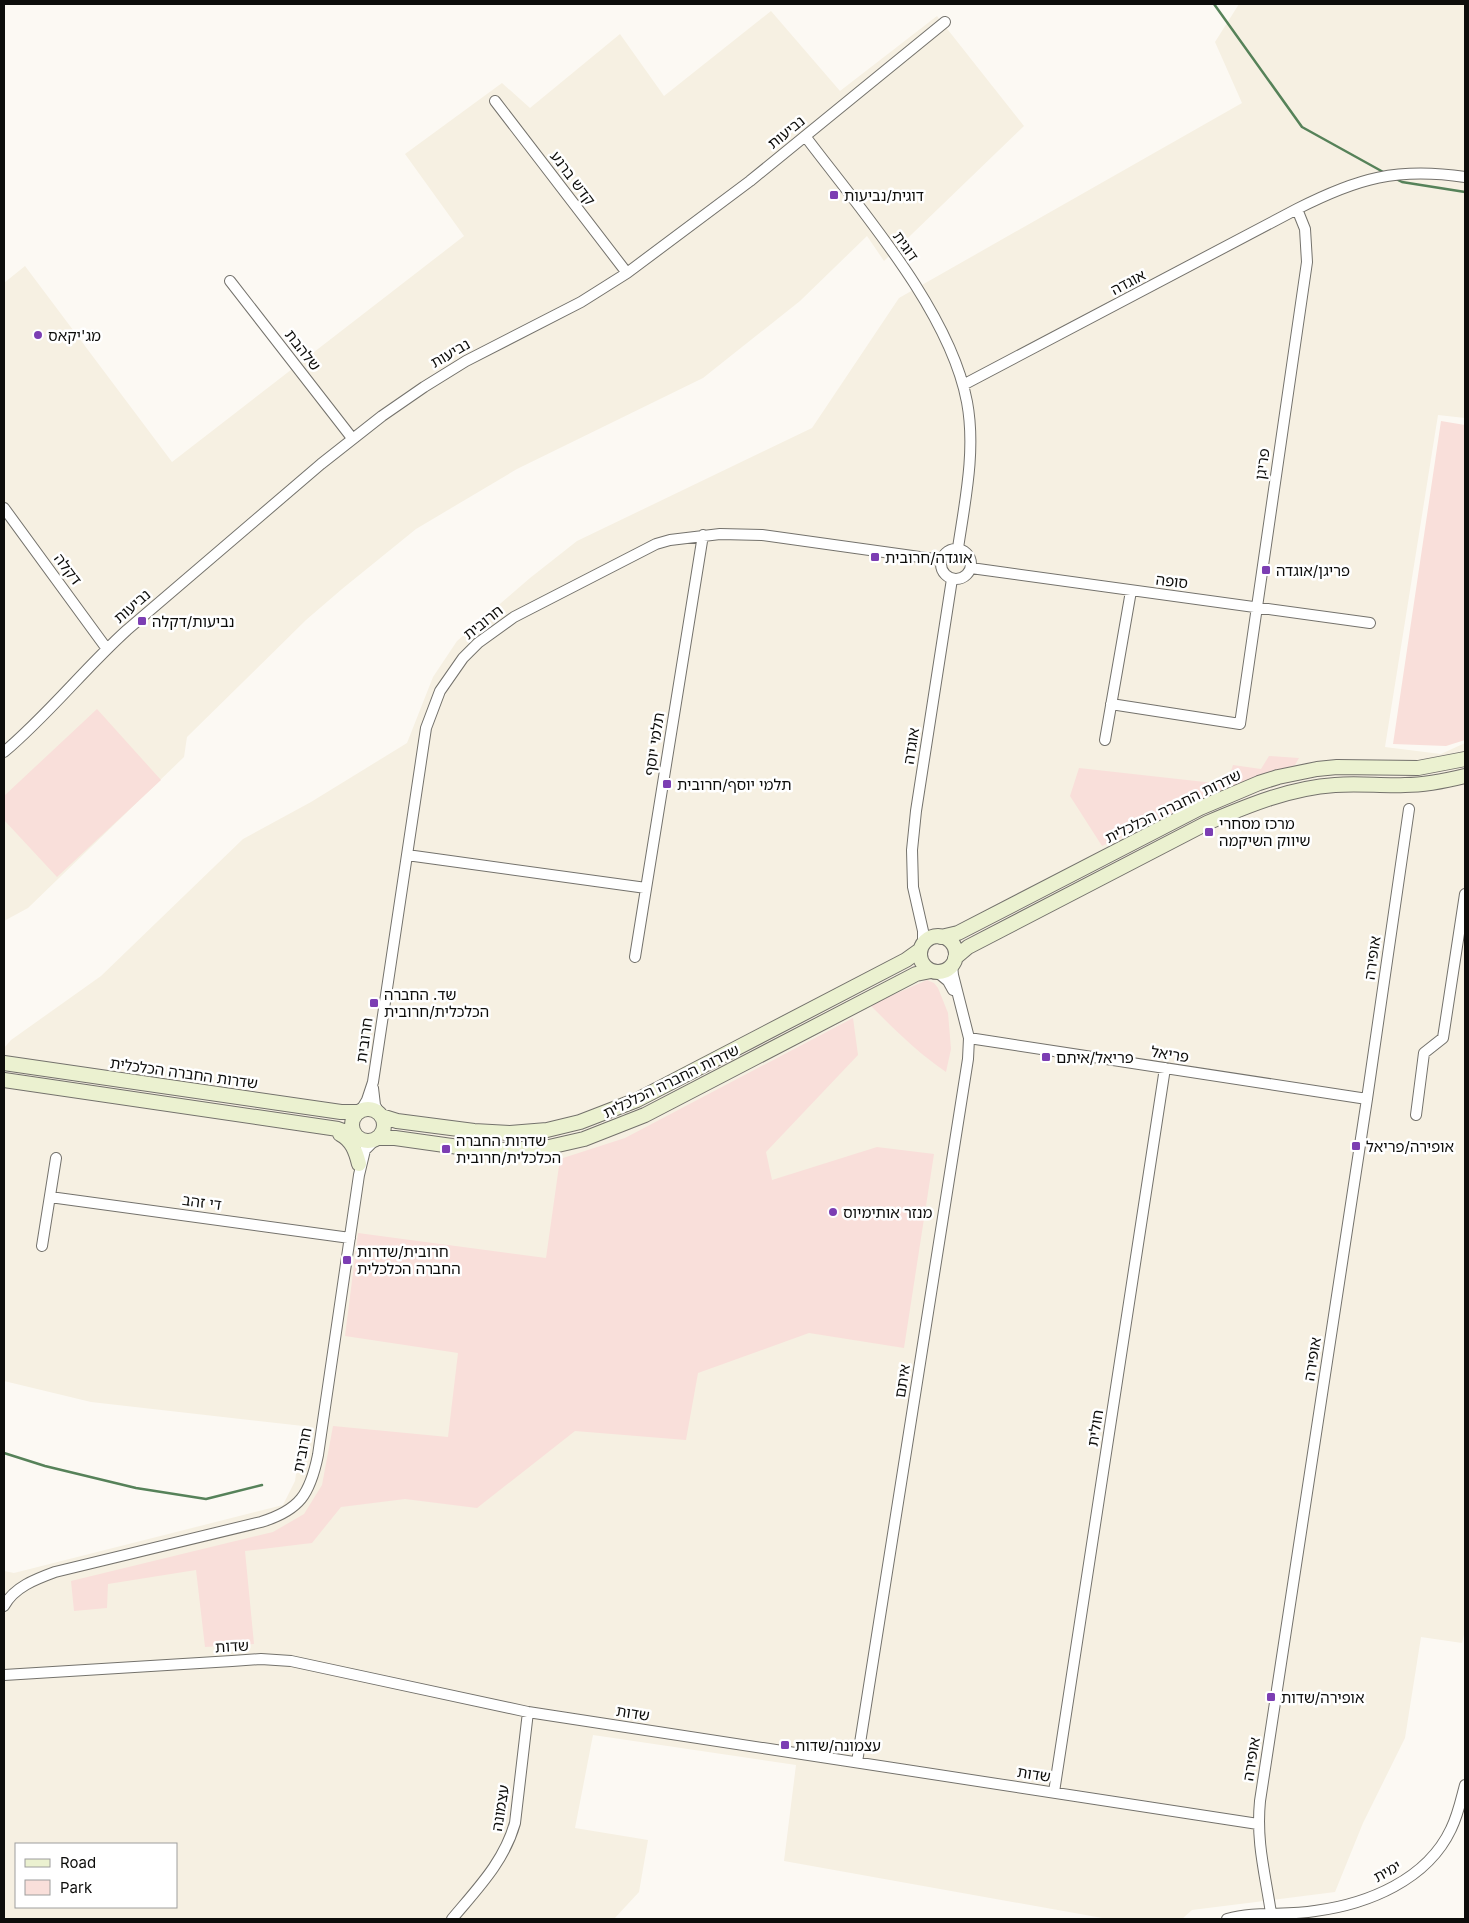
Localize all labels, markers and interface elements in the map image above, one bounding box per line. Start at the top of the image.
street label: נביעות [764,111,808,153]
street label: קדש ברנע [546,147,600,209]
place label: דוגית/נביעות [844,186,924,205]
marker: דוגית/נביעות [828,189,840,201]
street label: דוגית [889,227,923,265]
street label: אוגדה [1107,265,1149,299]
place label: מג'יקאס [48,326,101,345]
street label: שלהבת [281,326,325,374]
marker: מג'יקאס [32,329,44,341]
street label: נביעות [427,334,473,372]
street label: פריגן [1250,447,1274,481]
place label: אוגדה/חרובית [885,548,972,567]
street label: דקלה [50,549,86,589]
marker: אוגדה/חרובית [869,551,881,563]
place label: פריגן/אוגדה [1276,561,1350,580]
marker: פריגן/אוגדה [1260,564,1272,576]
street label: סופה [1155,570,1189,592]
street label: נביעות [110,585,154,627]
street label: חרובית [459,601,507,643]
place label: נביעות/דקלה [152,612,235,631]
marker: נביעות/דקלה [136,615,148,627]
street label: תלמי יוסף [640,711,668,777]
street label: אוגדה [899,726,923,766]
street label: שדרות החברה הכלכלית [1102,765,1244,847]
place label: תלמי יוסף/חרובית [677,775,792,794]
marker: תלמי יוסף/חרובית [661,778,673,790]
place label: מרכז מסחרי שיווק השיקמה [1219,814,1311,850]
marker: מרכז מסחרי שיווק השיקמה [1203,826,1215,838]
street label: אופירה [1360,935,1384,981]
place label: שד. החברה הכלכלית/חרובית [384,985,489,1021]
marker: שד. החברה הכלכלית/חרובית [368,997,380,1009]
street label: חרובית [351,1016,377,1064]
street label: שדרות החברה הכלכלית [600,1040,742,1122]
street label: פריאל [1149,1042,1191,1066]
place label: פריאל/איתם [1056,1048,1134,1067]
marker: פריאל/איתם [1040,1051,1052,1063]
street label: שדרות החברה הכלכלית [109,1053,259,1093]
place label: שדרות החברה הכלכלית/חרובית [456,1131,561,1167]
place label: אופירה/פריאל [1366,1137,1454,1156]
marker: אופירה/פריאל [1350,1140,1362,1152]
marker: שדרות החברה הכלכלית/חרובית [440,1143,452,1155]
street label: די זהב [181,1190,223,1214]
place label: מנזר אותימיוס [843,1203,932,1222]
marker: מנזר אותימיוס [827,1206,839,1218]
place label: חרובית/שדרות החברה הכלכלית [357,1242,461,1278]
marker: חרובית/שדרות החברה הכלכלית [341,1254,353,1266]
street label: אופירה [1299,1336,1325,1382]
street label: איתם [890,1363,914,1399]
street label: חולית [1083,1408,1107,1448]
street label: חרובית [288,1426,316,1474]
street label: שדות [215,1636,249,1656]
place label: אופירה/שדות [1281,1688,1364,1707]
marker: אופירה/שדות [1265,1691,1277,1703]
street label: שדות [615,1701,651,1725]
place label: עצמונה/שדות [795,1736,881,1755]
street label: אופירה [1238,1736,1264,1782]
marker: עצמונה/שדות [779,1739,791,1751]
street label: שדות [1016,1762,1052,1786]
street label: עצמונה [487,1783,513,1833]
legend [15,1843,178,1908]
text: Road [60,1853,96,1872]
street label: ימית [1370,1856,1404,1886]
text: Park [60,1878,93,1897]

